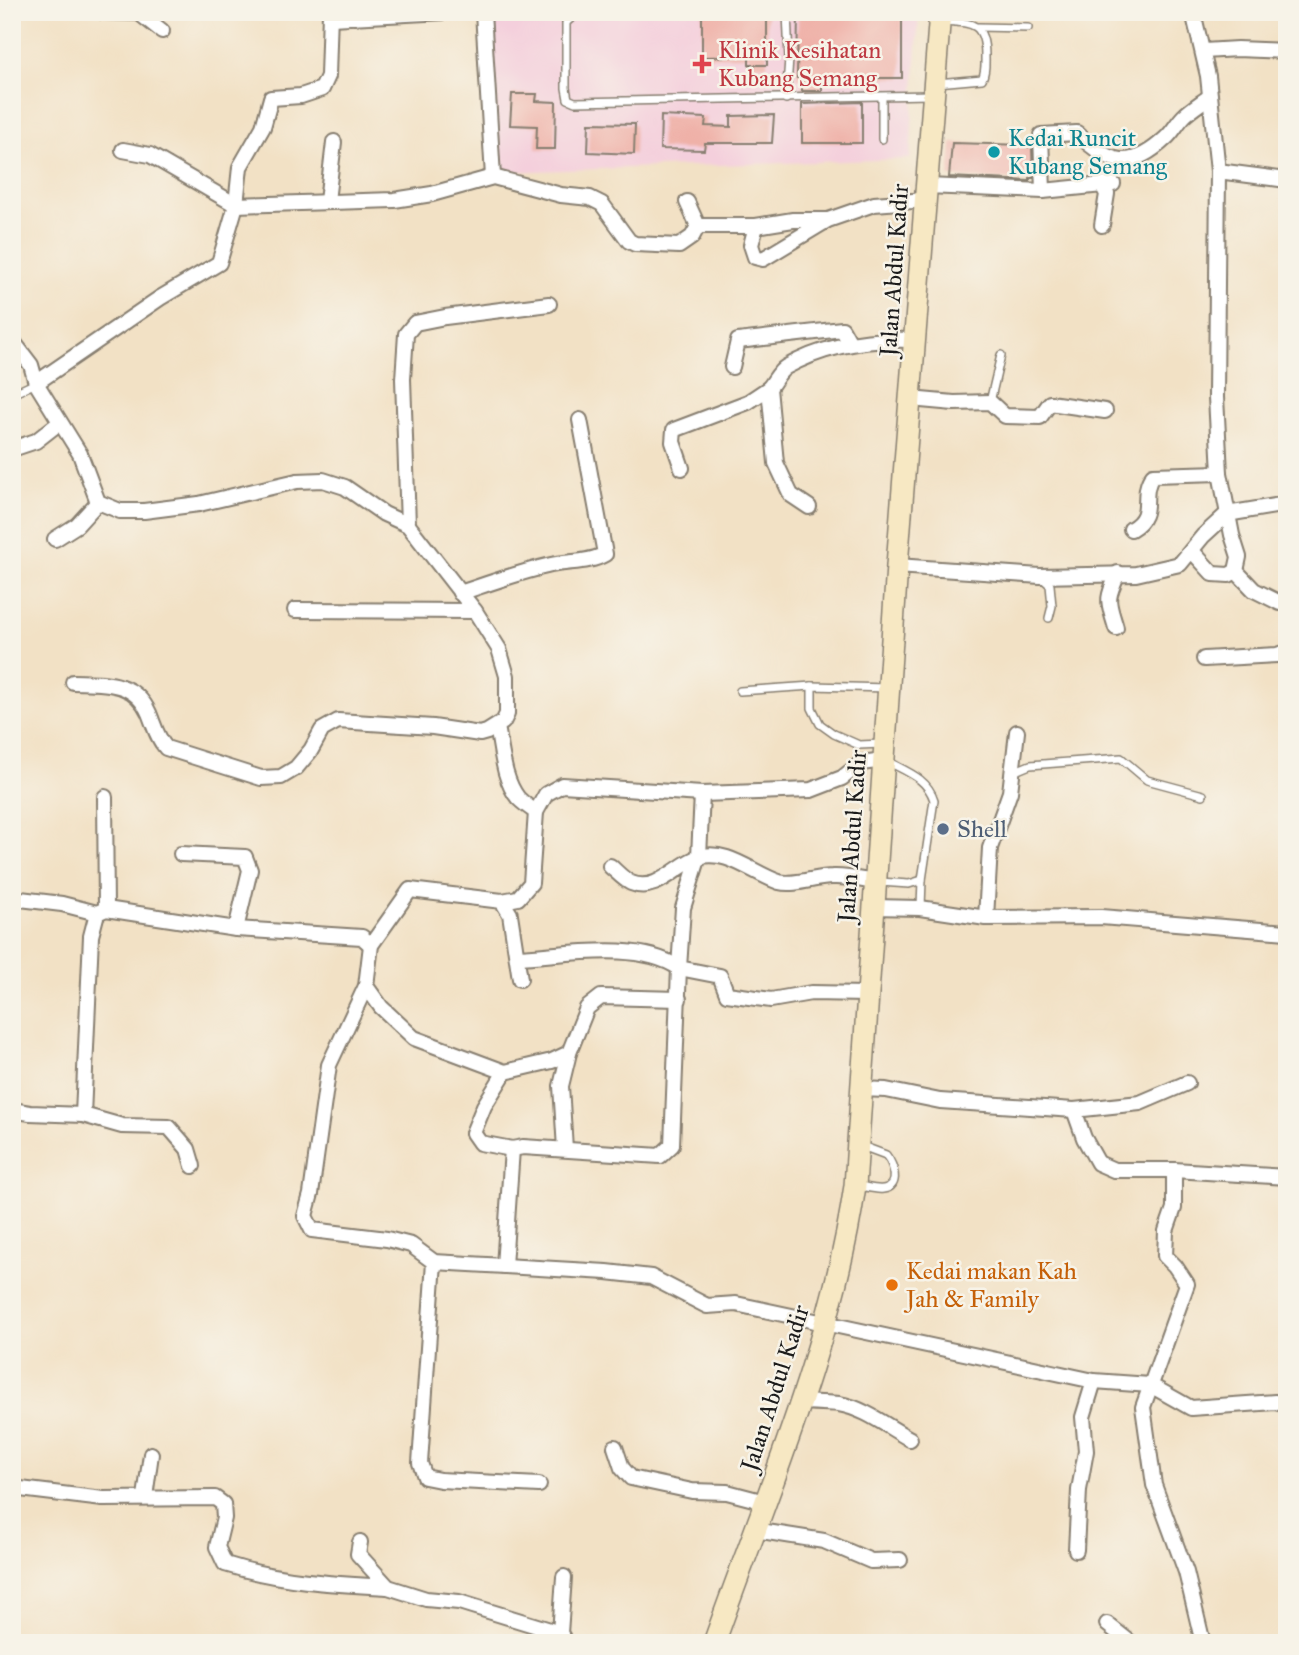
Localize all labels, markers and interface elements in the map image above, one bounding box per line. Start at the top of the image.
place label: Klinik Kesihatan Kubang Semang [718,35,881,93]
marker: Klinik Kesihatan Kubang Semang [692,54,712,74]
place label: Kedai Runcit Kubang Semang [1008,123,1168,181]
marker: Kedai Runcit Kubang Semang [986,144,1002,160]
street label: Jalan Abdul Kadir [873,183,915,360]
street label: Jalan Abdul Kadir [831,749,873,926]
place label: Shell [957,814,1008,844]
marker: Shell [935,821,951,837]
place label: Kedai makan Kah Jah & Family [903,1256,1077,1314]
marker: Kedai makan Kah Jah & Family [884,1277,900,1293]
street label: Jalan Abdul Kadir [733,1301,816,1478]

